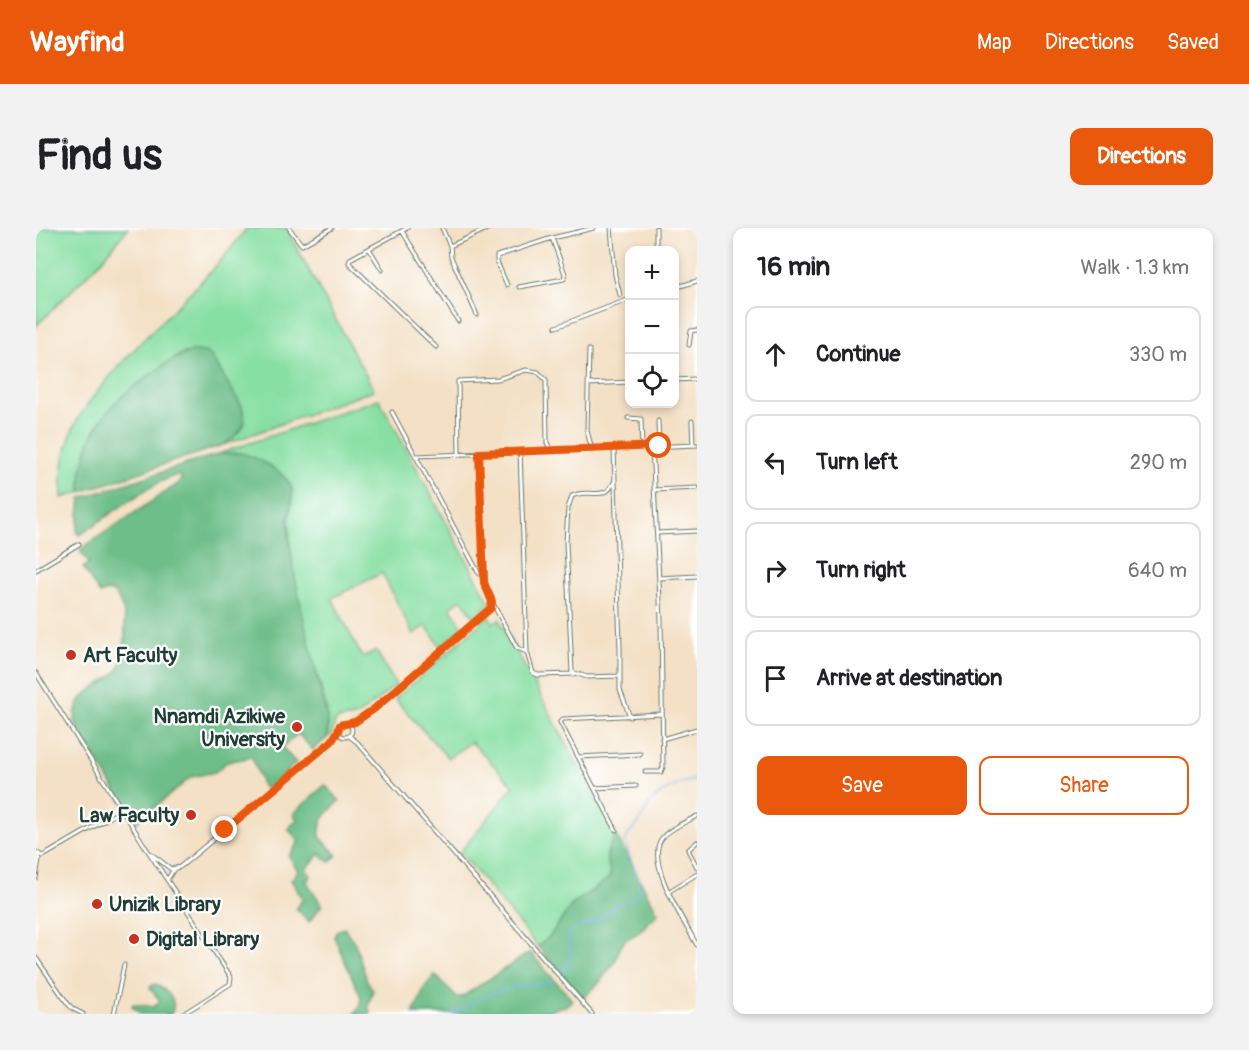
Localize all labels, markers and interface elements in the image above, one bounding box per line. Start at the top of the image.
text: Wayfind [30,25,125,60]
text: Map [977,29,1012,56]
text: Directions [1045,29,1134,56]
text: Saved [1167,29,1219,56]
button: Directions [1070,128,1213,185]
text: Find us [36,130,162,182]
map controls [625,246,679,408]
button: + [625,246,679,300]
text: 16 min [757,251,830,283]
text: Walk · 1.3 km [1081,255,1189,280]
button: − [625,300,679,354]
icon: ahead [759,338,792,371]
text: Continue [816,340,900,368]
text: 330 m [1129,342,1187,367]
button: locate [625,354,679,408]
route start [645,432,671,458]
icon: left [759,446,792,479]
text: Turn left [816,448,898,476]
text: 290 m [1130,450,1187,475]
icon: right [759,554,792,587]
text: Turn right [816,556,906,584]
text: 640 m [1128,558,1187,583]
place label: Art Faculty [83,643,178,668]
marker: Art Faculty [64,648,78,662]
icon: arrive [759,662,792,695]
text: Arrive at destination [816,664,1002,692]
place label: Nnamdi Azikiwe University [153,704,286,752]
marker: Nnamdi Azikiwe University [290,720,304,734]
button: Save [757,756,967,815]
button: Share [979,756,1189,815]
place label: Law Faculty [79,803,179,828]
marker: Law Faculty [184,808,198,822]
route end [211,816,237,842]
place label: Unizik Library [109,892,221,917]
marker: Unizik Library [90,897,104,911]
place label: Digital Library [146,927,259,952]
marker: Digital Library [127,932,141,946]

